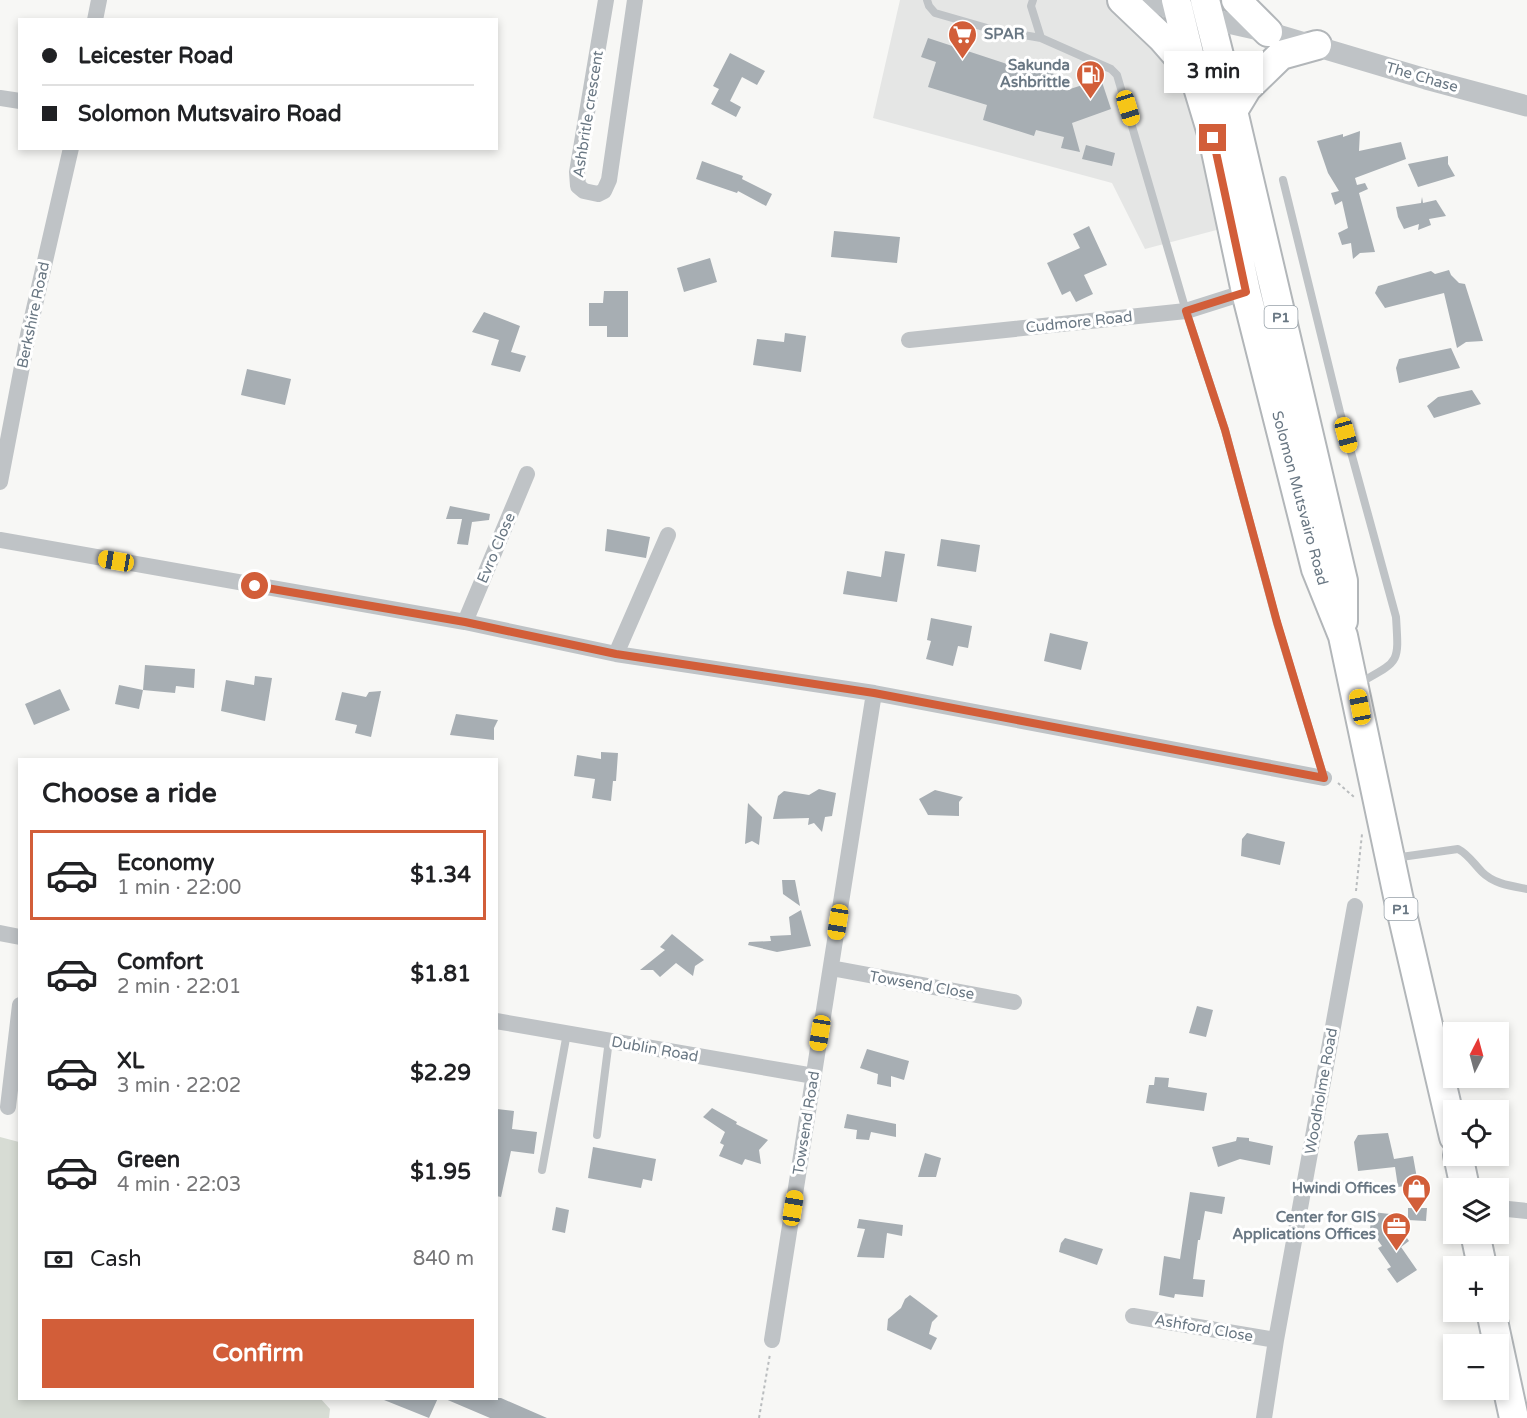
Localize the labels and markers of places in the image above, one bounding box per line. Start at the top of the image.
supermarket icon: SPAR [947,18,979,60]
place label: SPAR [984,25,1025,43]
place label: Sakunda Ashbrittle [1000,56,1071,91]
fuel station icon: Sakunda Ashbrittle [1075,58,1107,100]
shop icon: Hwindi Offices [1401,1172,1433,1214]
place label: Hwindi Offices [1292,1179,1396,1197]
place label: Center for GIS Applications Offices [1232,1208,1376,1244]
office icon: Center for GIS Applications Offices [1381,1210,1413,1252]

